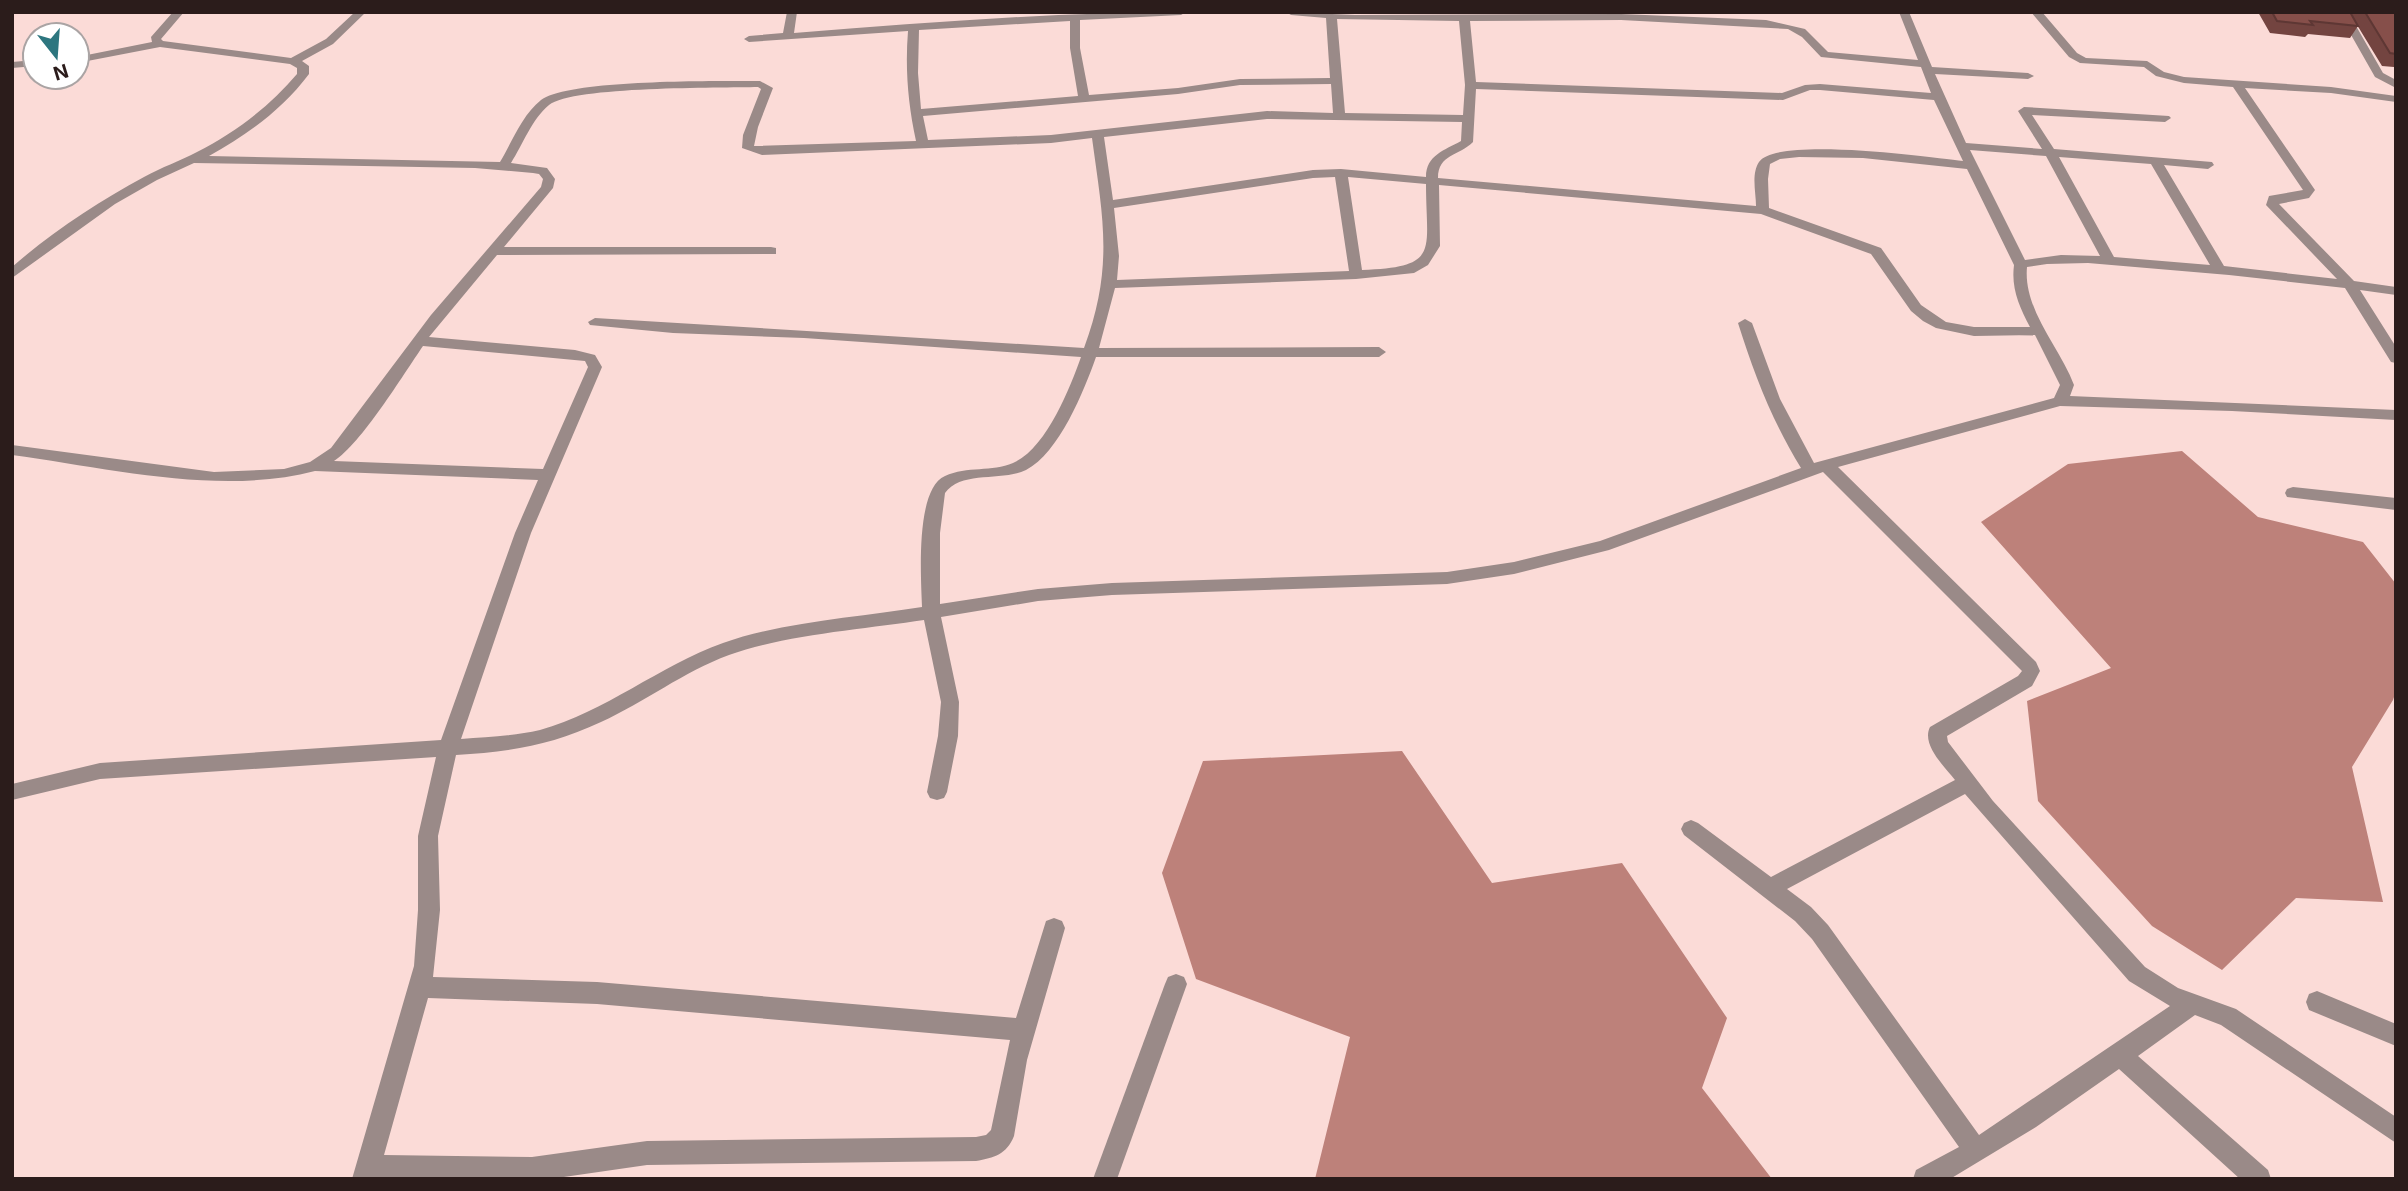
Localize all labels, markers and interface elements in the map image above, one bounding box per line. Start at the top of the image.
north arrow [21,21,91,91]
text: N [51,59,71,85]

